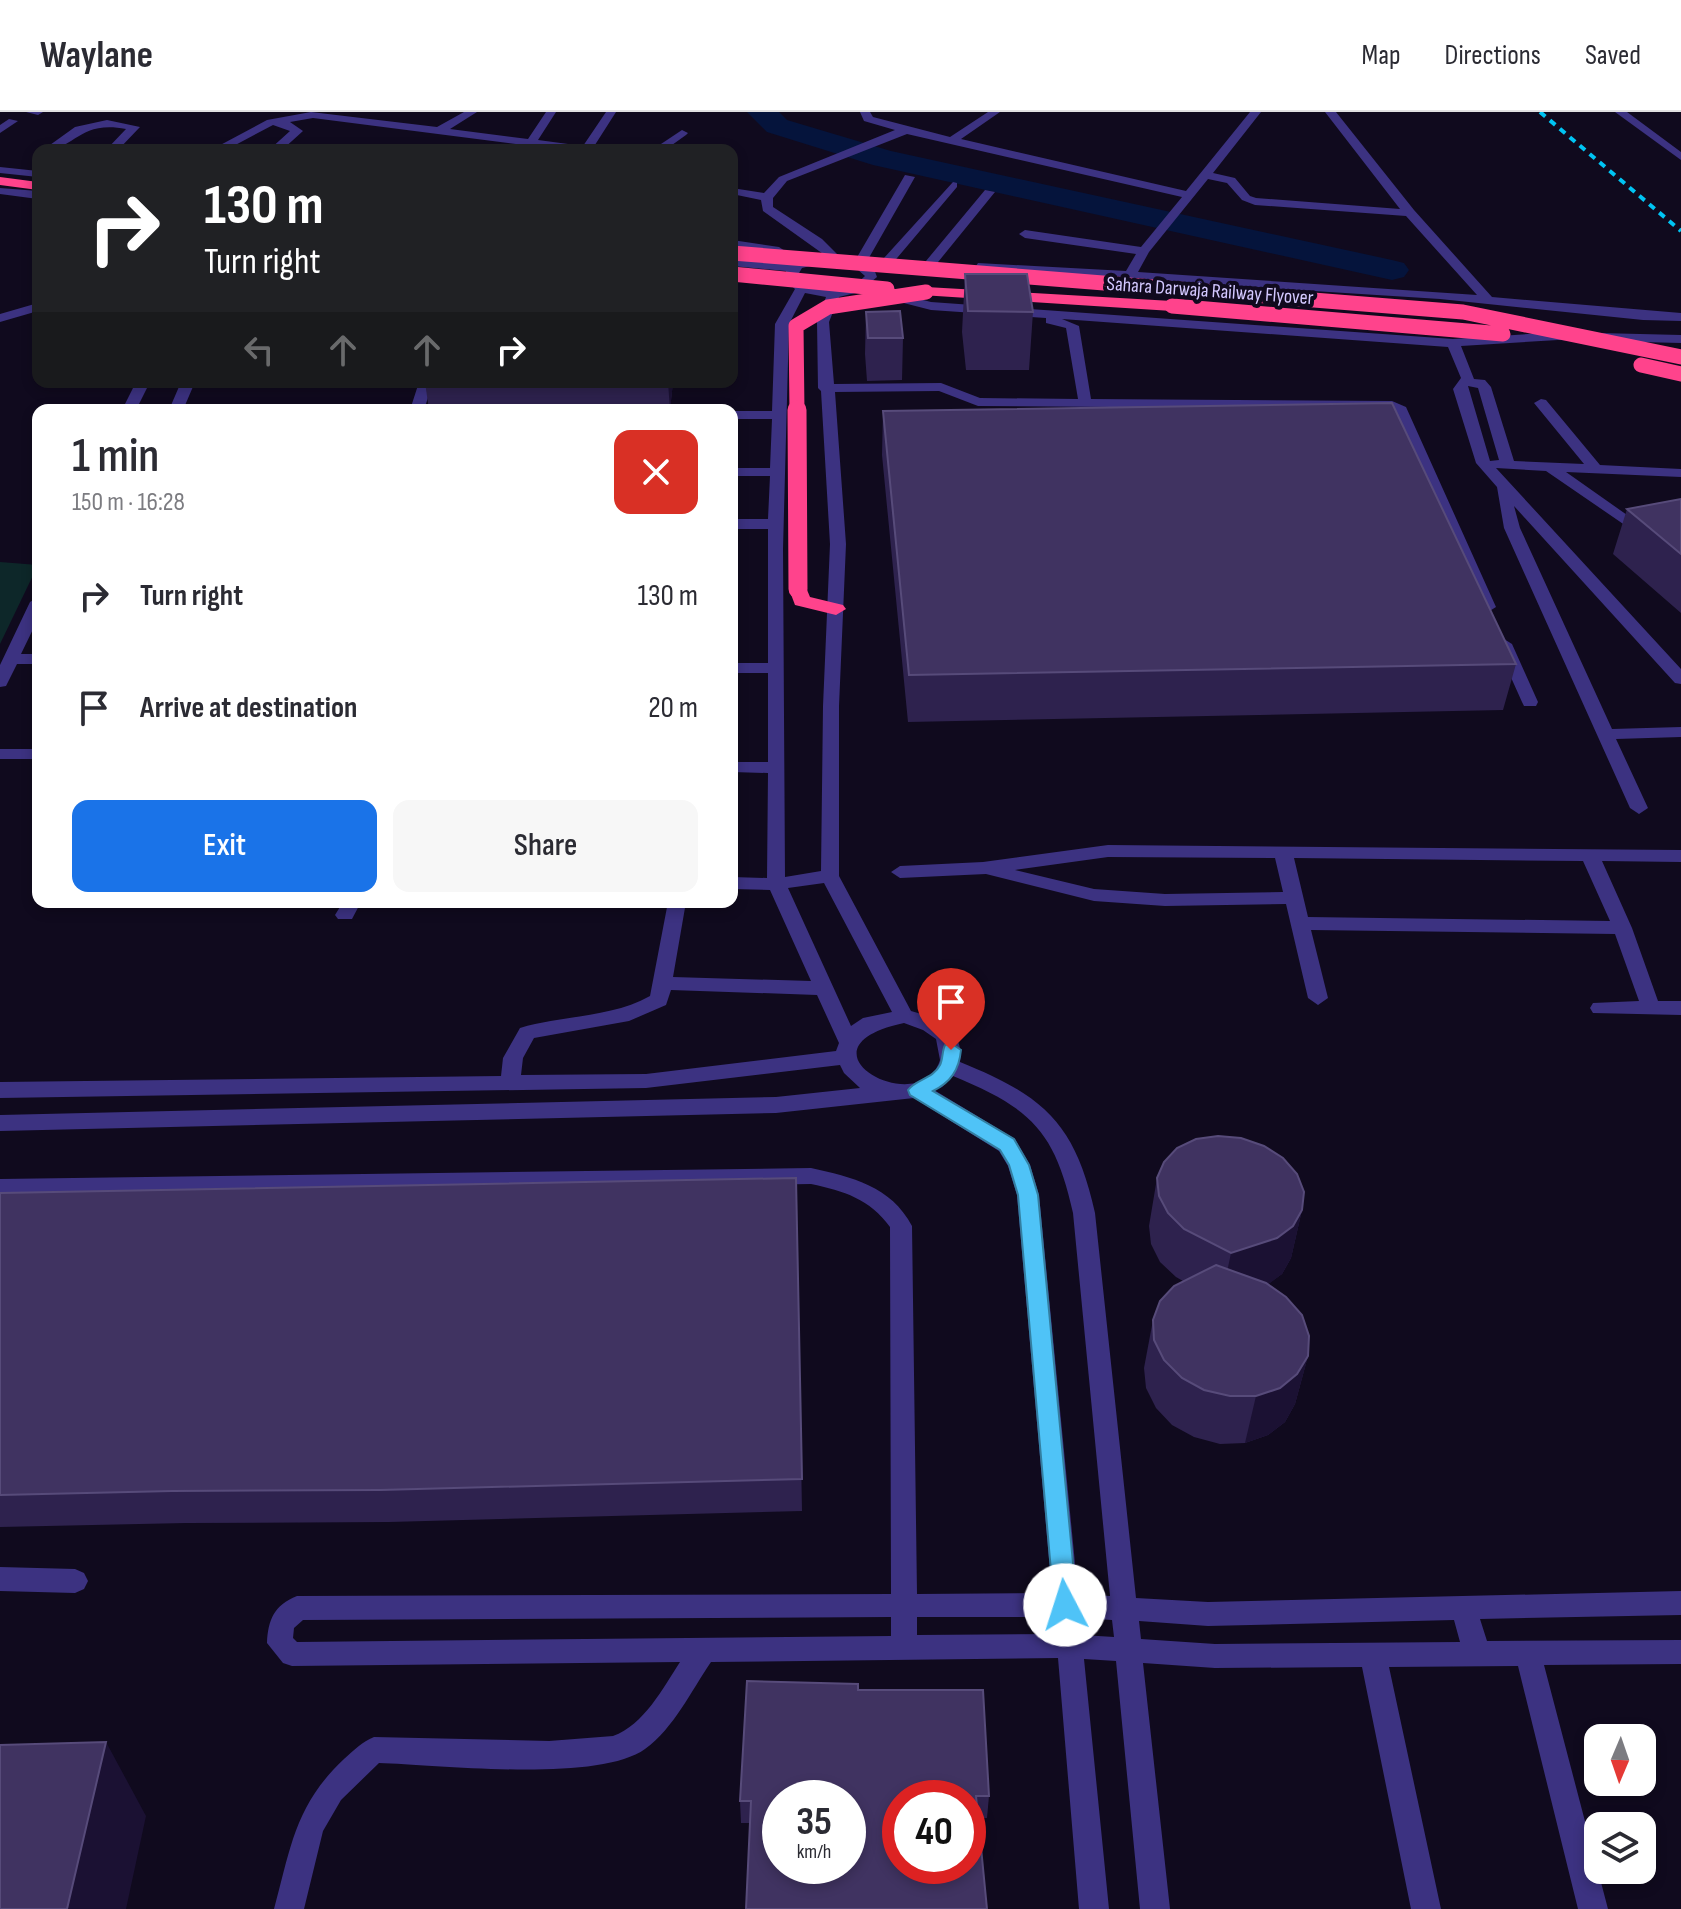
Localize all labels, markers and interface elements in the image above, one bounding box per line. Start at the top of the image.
text: Waylane [40,33,153,78]
text: Map [1362,39,1401,72]
text: Directions [1445,39,1541,72]
text: Saved [1585,39,1641,72]
text: 130 m [204,173,324,240]
icon: right [72,176,176,280]
text: Turn right [204,241,321,284]
street label: Sahara Darwaja Railway Flyover [1106,272,1314,310]
icon: left [237,328,281,372]
icon: ahead [321,328,365,372]
icon: ahead [405,328,449,372]
icon: right [489,328,533,372]
text: 1 min [72,428,159,485]
button: close [614,430,698,514]
text: 150 m · 16:28 [72,487,185,518]
icon: right [72,574,116,618]
text: Turn right [140,578,243,614]
text: 130 m [638,578,698,614]
icon: arrive [72,686,116,730]
text: Arrive at destination [140,690,357,726]
text: 20 m [648,690,698,726]
button: Exit [72,800,377,892]
button: Share [393,800,698,892]
pin [917,968,985,1050]
icon: arrive [929,980,973,1024]
position arrow [1023,1563,1107,1647]
north arrow [1584,1724,1656,1796]
map controls [1584,1724,1656,1884]
speed limit sign: 40 [882,1780,986,1884]
text: 35 [796,1798,832,1846]
button: layers [1584,1812,1656,1884]
text: km/h [797,1840,831,1864]

